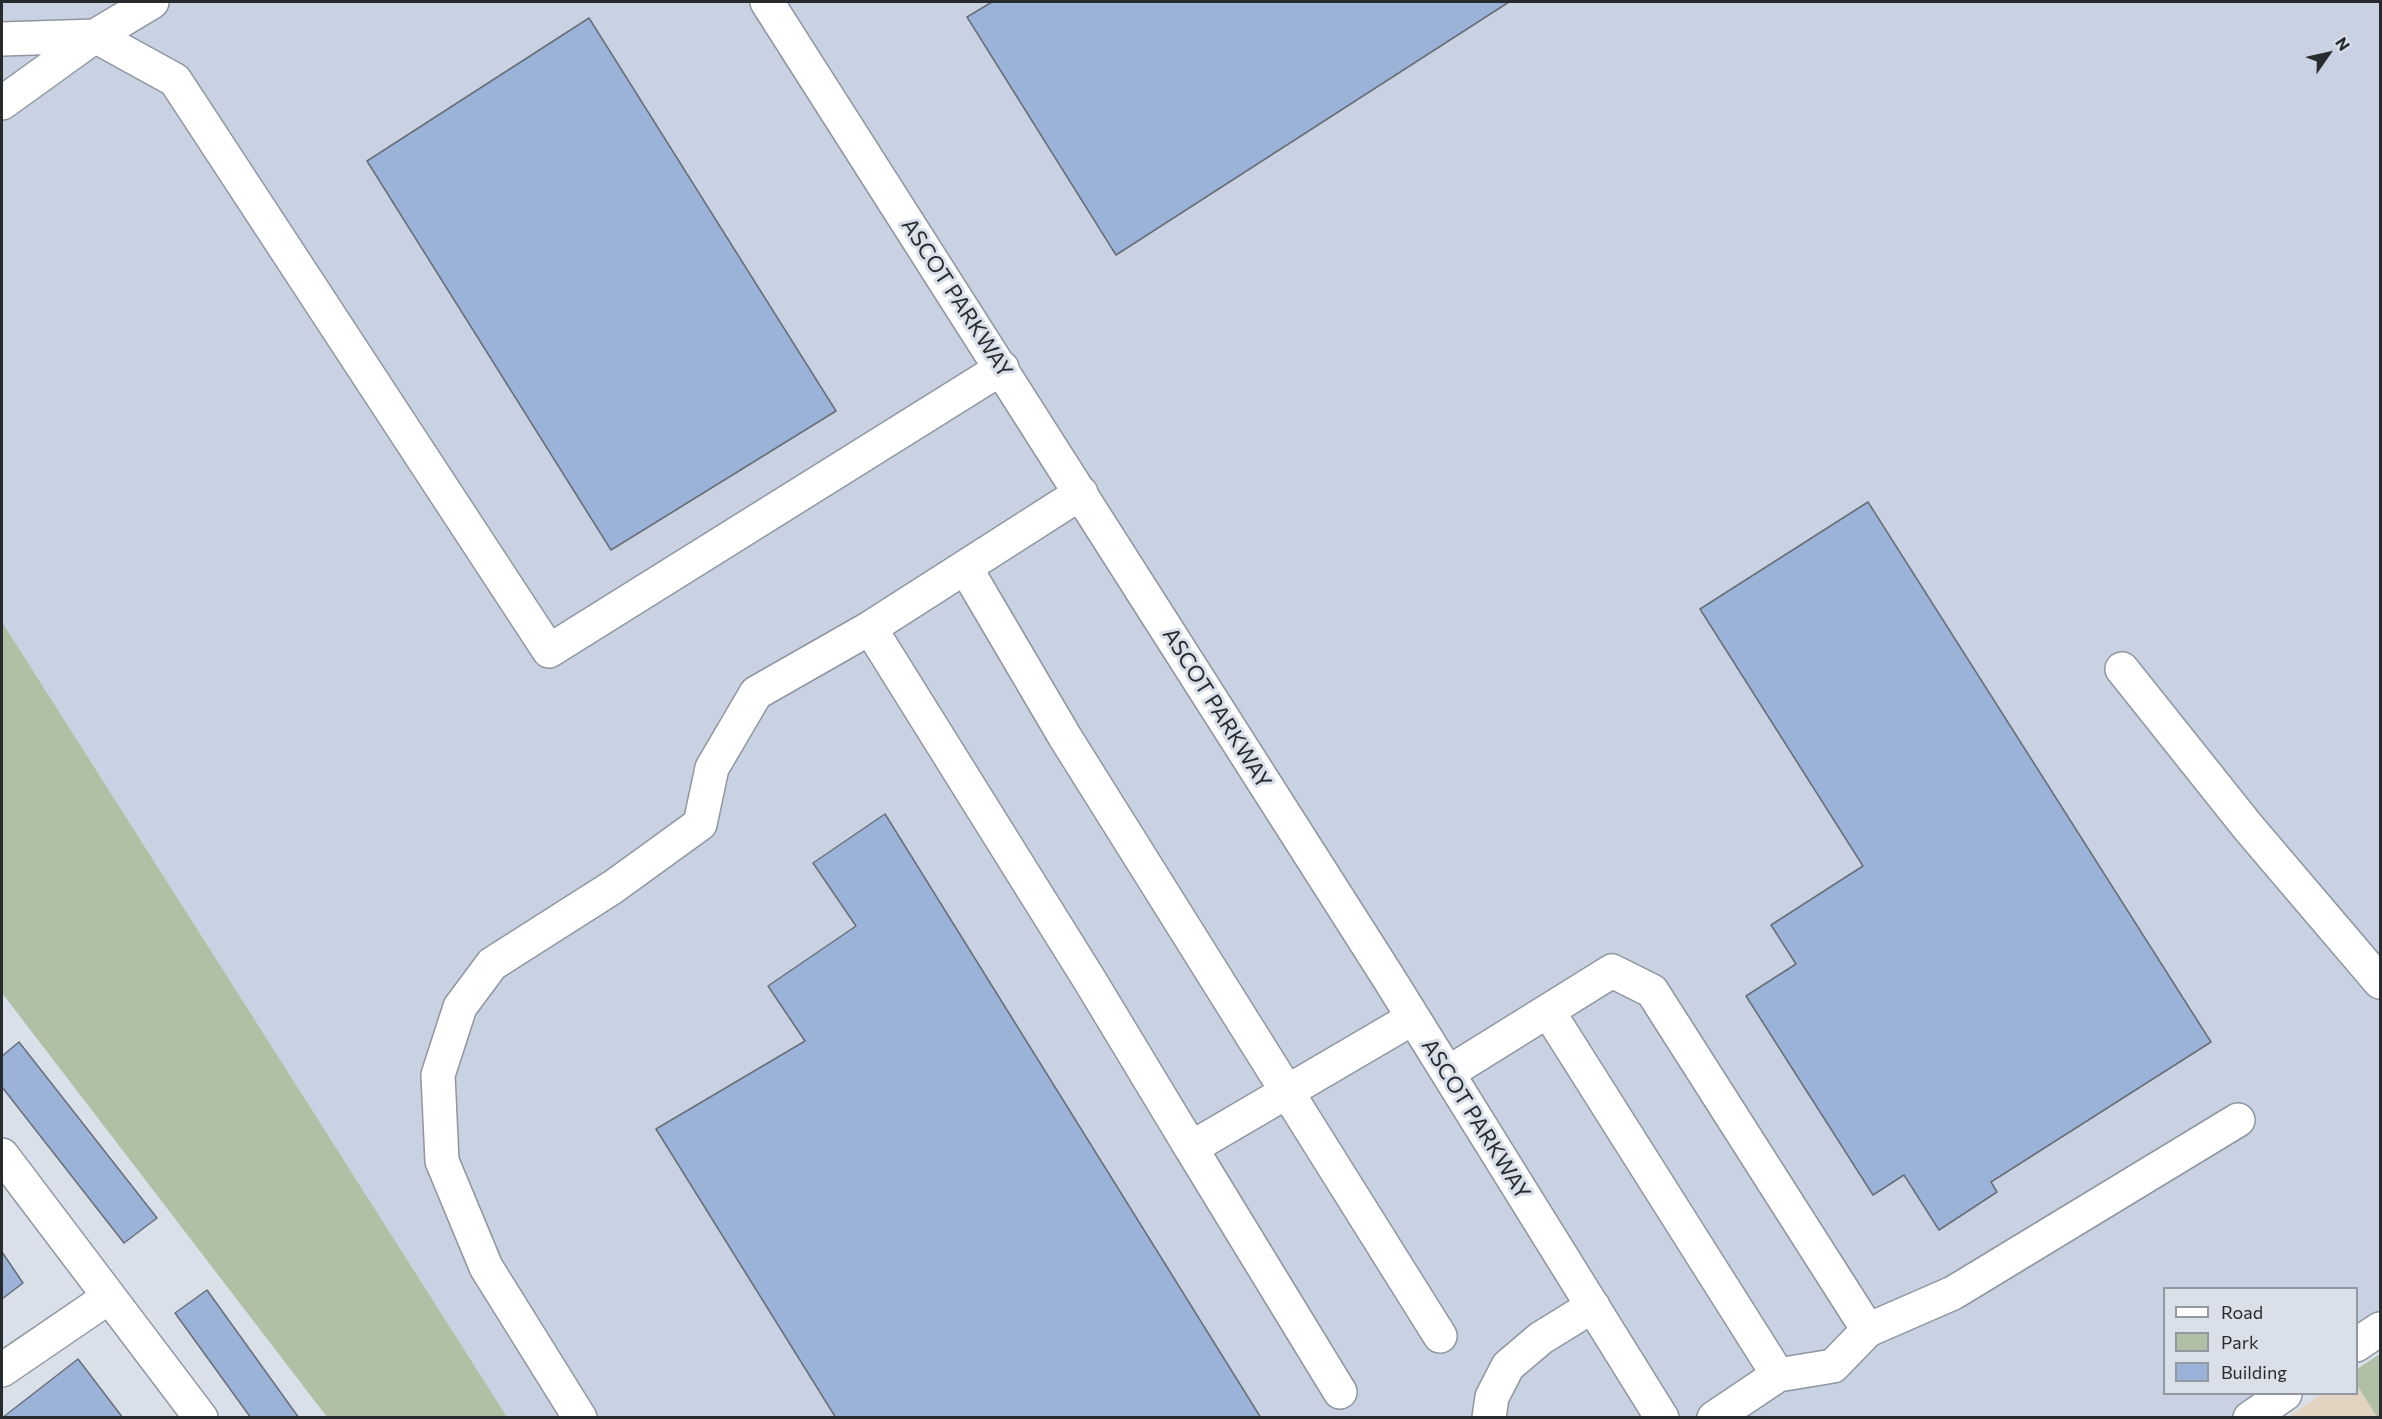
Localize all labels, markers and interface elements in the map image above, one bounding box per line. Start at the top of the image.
north arrow [2298,24,2358,84]
text: N [2332,33,2355,54]
street label: ASCOT PARKWAY [896,213,1018,383]
street label: ASCOT PARKWAY [1157,623,1277,793]
street label: ASCOT PARKWAY [1416,1034,1536,1204]
legend [2163,1287,2358,1395]
text: Road [2221,1301,2263,1323]
text: Park [2221,1331,2259,1353]
text: Building [2221,1361,2287,1383]

